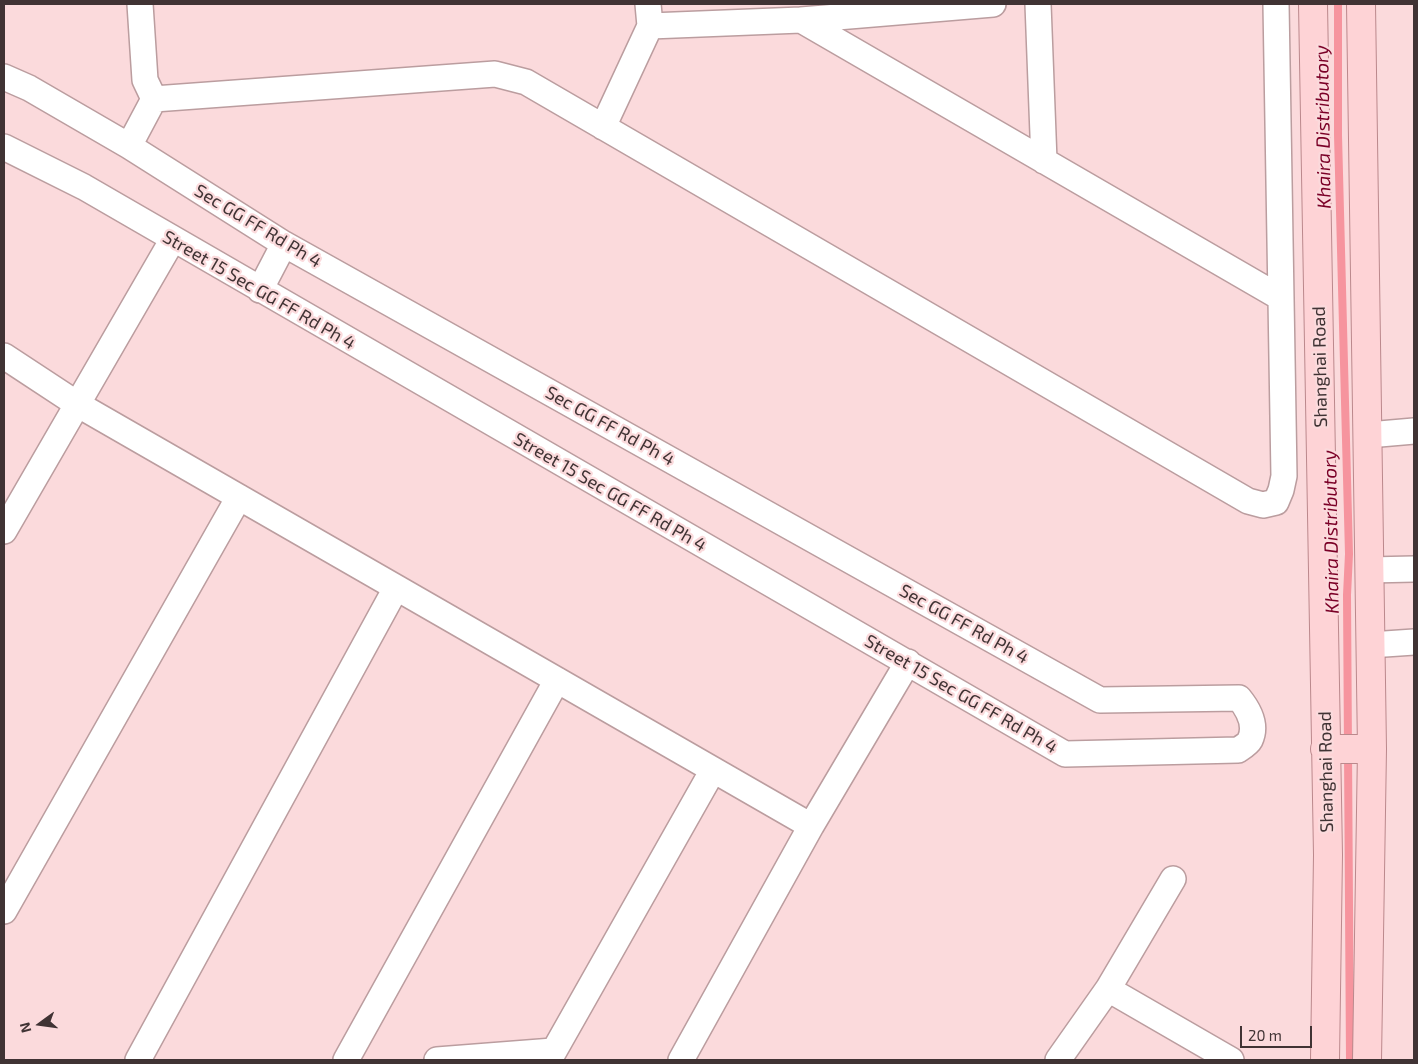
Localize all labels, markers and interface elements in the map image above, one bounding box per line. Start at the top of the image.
water label: Khaira Distributory [1310,45,1336,209]
street label: Sec GG FF Rd Ph 4 [191,180,325,272]
street label: Street 15 Sec GG FF Rd Ph 4 [159,226,359,354]
street label: Shanghai Road [1308,306,1332,428]
street label: Sec GG FF Rd Ph 4 [542,382,678,470]
street label: Street 15 Sec GG FF Rd Ph 4 [510,428,710,556]
water label: Khaira Distributory [1318,450,1344,614]
street label: Sec GG FF Rd Ph 4 [896,580,1032,668]
street label: Street 15 Sec GG FF Rd Ph 4 [861,630,1061,758]
street label: Shanghai Road [1314,711,1338,833]
north arrow [15,999,65,1049]
scale bar [1243,1016,1316,1048]
text: N [15,1021,34,1035]
text: 20 m [1248,1026,1282,1044]

